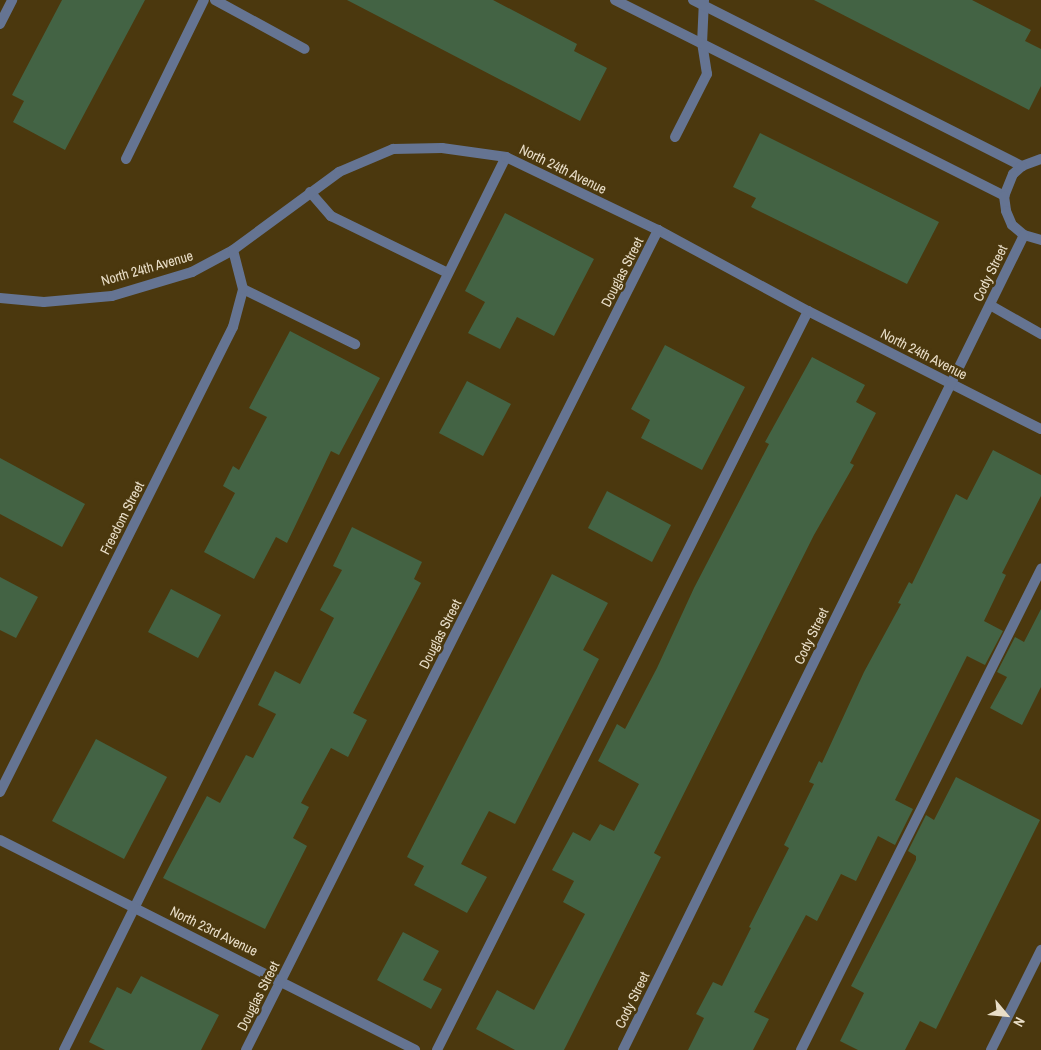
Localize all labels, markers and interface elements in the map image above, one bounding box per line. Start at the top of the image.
street label: North 24th Avenue [516,141,610,197]
street label: Douglas Street [597,234,647,310]
street label: Cody Street [969,242,1011,304]
street label: North 24th Avenue [99,247,195,289]
street label: North 24th Avenue [878,325,970,383]
street label: Freedom Street [96,479,148,557]
street label: Douglas Street [415,596,465,672]
street label: Cody Street [790,605,832,667]
street label: North 23rd Avenue [167,902,261,960]
street label: Douglas Street [233,958,283,1034]
street label: Cody Street [611,969,653,1031]
north arrow [981,990,1031,1040]
text: N [1009,1014,1029,1030]

